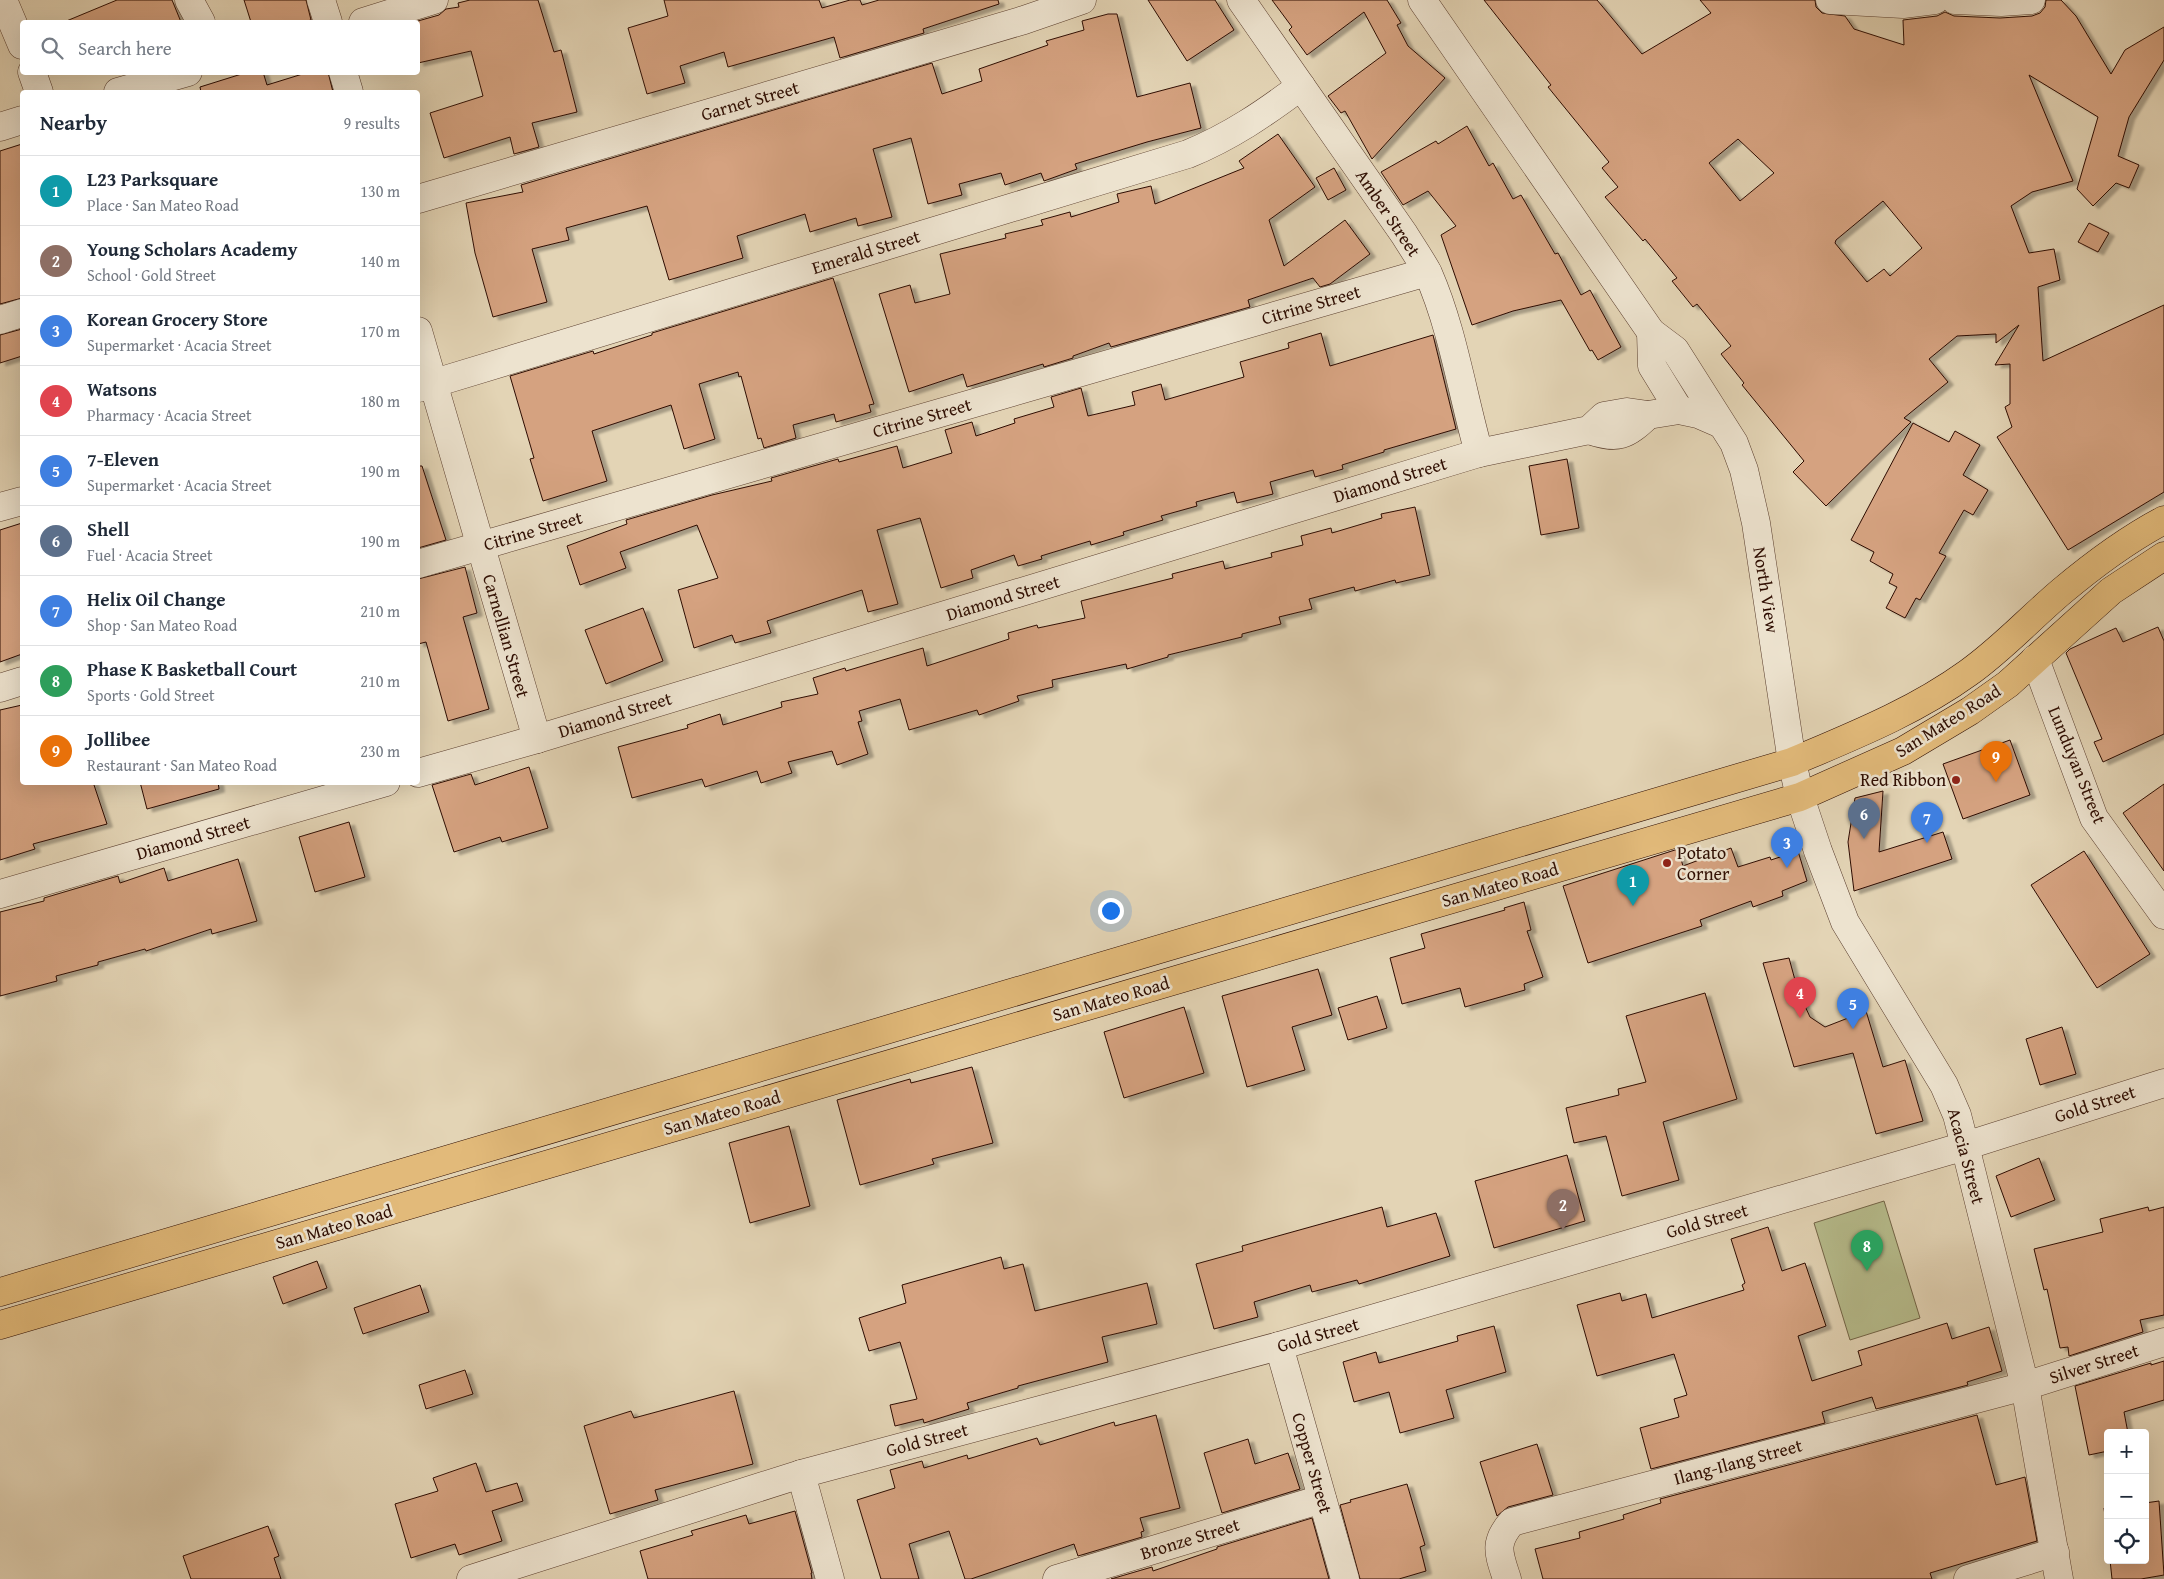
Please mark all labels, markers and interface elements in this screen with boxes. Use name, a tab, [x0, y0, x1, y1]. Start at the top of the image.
search box	[20, 20, 420, 75]
icon: search	[38, 34, 66, 62]
text: Search here	[78, 34, 172, 62]
street label: Garnet Street	[698, 73, 803, 127]
text: Nearby	[40, 107, 107, 138]
text: 9 results	[343, 111, 400, 135]
street label: Amber Street	[1349, 164, 1428, 262]
text: L23 Parksquare	[87, 165, 218, 193]
text: 1	[52, 179, 60, 203]
text: 130 m	[360, 179, 400, 203]
text: Place · San Mateo Road	[87, 193, 239, 217]
street label: Emerald Street	[808, 222, 924, 281]
text: Young Scholars Academy	[87, 235, 297, 263]
text: 2	[52, 249, 60, 273]
text: 140 m	[360, 249, 400, 273]
text: School · Gold Street	[87, 263, 216, 287]
street label: Citrine Street	[1258, 277, 1364, 332]
text: Korean Grocery Store	[87, 305, 268, 333]
text: 3	[52, 319, 60, 343]
text: 170 m	[360, 319, 400, 343]
text: Supermarket · Acacia Street	[87, 333, 272, 357]
text: Watsons	[87, 375, 157, 403]
text: 4	[52, 389, 60, 413]
text: 180 m	[360, 389, 400, 413]
street label: Citrine Street	[869, 390, 975, 445]
text: Pharmacy · Acacia Street	[87, 403, 252, 427]
text: 7-Eleven	[87, 445, 159, 473]
street label: Diamond Street	[1330, 449, 1451, 510]
text: 5	[52, 459, 60, 483]
text: 190 m	[360, 459, 400, 483]
text: Supermarket · Acacia Street	[87, 473, 272, 497]
street label: Citrine Street	[480, 503, 586, 558]
text: Shell	[87, 515, 129, 543]
text: 6	[52, 529, 60, 553]
text: 190 m	[360, 529, 400, 553]
text: Fuel · Acacia Street	[87, 543, 213, 567]
street label: North View	[1746, 545, 1787, 635]
street label: Diamond Street	[943, 567, 1064, 628]
street label: Carnellian Street	[476, 571, 537, 701]
text: Helix Oil Change	[87, 585, 226, 613]
text: 7	[52, 599, 60, 623]
text: 210 m	[360, 599, 400, 623]
text: Shop · San Mateo Road	[87, 613, 237, 637]
text: Phase K Basketball Court	[87, 655, 297, 683]
text: 8	[52, 669, 60, 693]
text: 210 m	[360, 669, 400, 693]
street label: San Mateo Road	[1890, 677, 2006, 764]
text: Sports · Gold Street	[87, 683, 215, 707]
street label: Diamond Street	[555, 684, 676, 745]
street label: Lunduyan Street	[2042, 702, 2114, 828]
text: Jollibee	[87, 725, 150, 753]
text: 9	[52, 739, 60, 763]
text: 230 m	[360, 739, 400, 763]
pin: 9	[1980, 741, 2012, 782]
text: Restaurant · San Mateo Road	[87, 753, 277, 777]
place label: Red Ribbon	[1860, 766, 1946, 793]
marker: Red Ribbon	[1950, 774, 1962, 786]
pin: 6	[1848, 798, 1880, 839]
pin: 7	[1911, 802, 1943, 843]
street label: Diamond Street	[133, 808, 254, 867]
pin: 3	[1771, 827, 1803, 868]
place label: Potato Corner	[1677, 839, 1730, 887]
street label: San Mateo Road	[1438, 855, 1562, 914]
marker: Potato Corner	[1661, 857, 1673, 869]
pin: 1	[1617, 865, 1649, 906]
your location	[1098, 898, 1124, 924]
street label: San Mateo Road	[1049, 969, 1173, 1028]
pin: 4	[1784, 977, 1816, 1018]
pin: 5	[1837, 988, 1869, 1029]
street label: Gold Street	[2051, 1078, 2140, 1129]
street label: San Mateo Road	[660, 1083, 784, 1142]
street label: Acacia Street	[1941, 1105, 1992, 1208]
pin: 2	[1547, 1189, 1579, 1230]
street label: Gold Street	[1663, 1196, 1752, 1245]
street label: San Mateo Road	[272, 1197, 396, 1256]
pin: 8	[1851, 1230, 1883, 1271]
street label: Gold Street	[1274, 1310, 1363, 1359]
street label: Silver Street	[2046, 1336, 2143, 1391]
street label: Copper Street	[1285, 1409, 1340, 1517]
street label: Gold Street	[883, 1415, 972, 1463]
map controls	[2104, 1429, 2149, 1564]
button: +	[2104, 1429, 2149, 1474]
street label: Ilang-Ilang Street	[1671, 1431, 1806, 1492]
button: −	[2104, 1474, 2149, 1519]
street label: Bronze Street	[1137, 1510, 1243, 1566]
button: locate	[2104, 1519, 2149, 1564]

